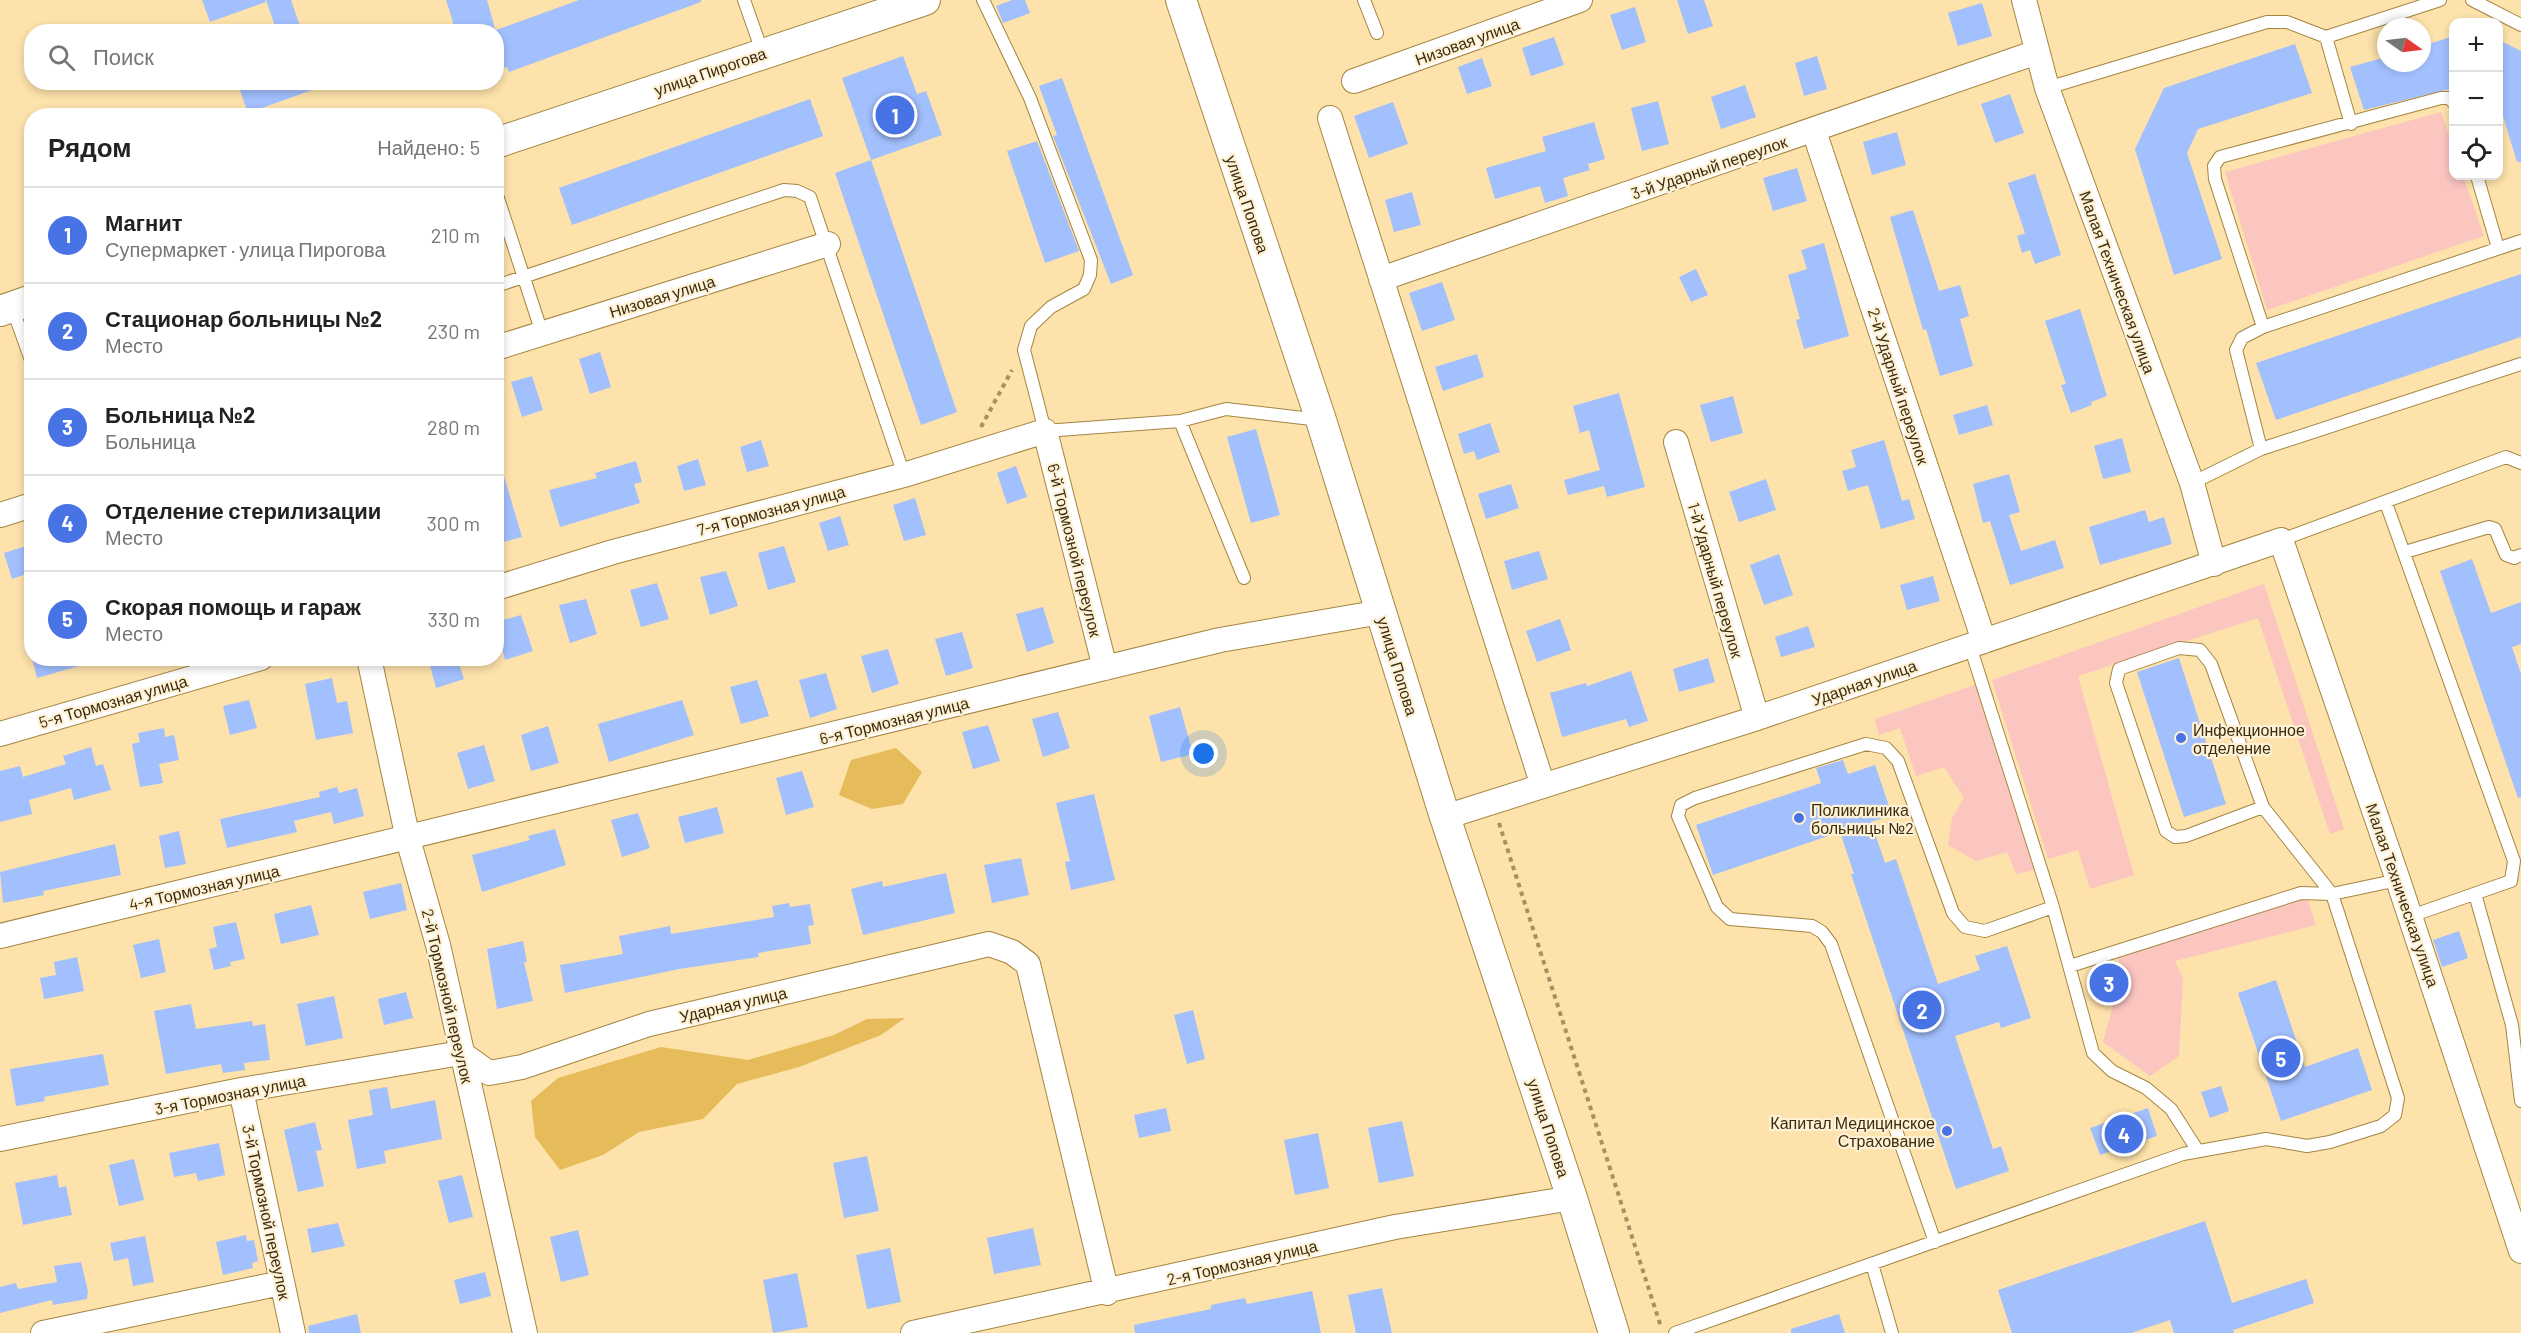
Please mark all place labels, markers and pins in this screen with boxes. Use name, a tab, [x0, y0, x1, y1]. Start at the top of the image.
pin: 1	[876, 92, 914, 138]
place label: Инфекционное отделение	[2193, 720, 2305, 757]
marker: Инфекционное отделение	[2174, 731, 2188, 745]
place label: Поликлиника больницы №2	[1811, 800, 1914, 837]
marker: Поликлиника больницы №2	[1792, 811, 1806, 825]
pin: 3	[2090, 960, 2128, 1006]
pin: 2	[1902, 988, 1942, 1032]
pin: 5	[2262, 1036, 2300, 1080]
pin: 4	[2104, 1112, 2144, 1156]
place label: Капитал Медицинское Страхование	[1770, 1113, 1935, 1150]
marker: Капитал Медицинское Страхование	[1940, 1124, 1954, 1138]

